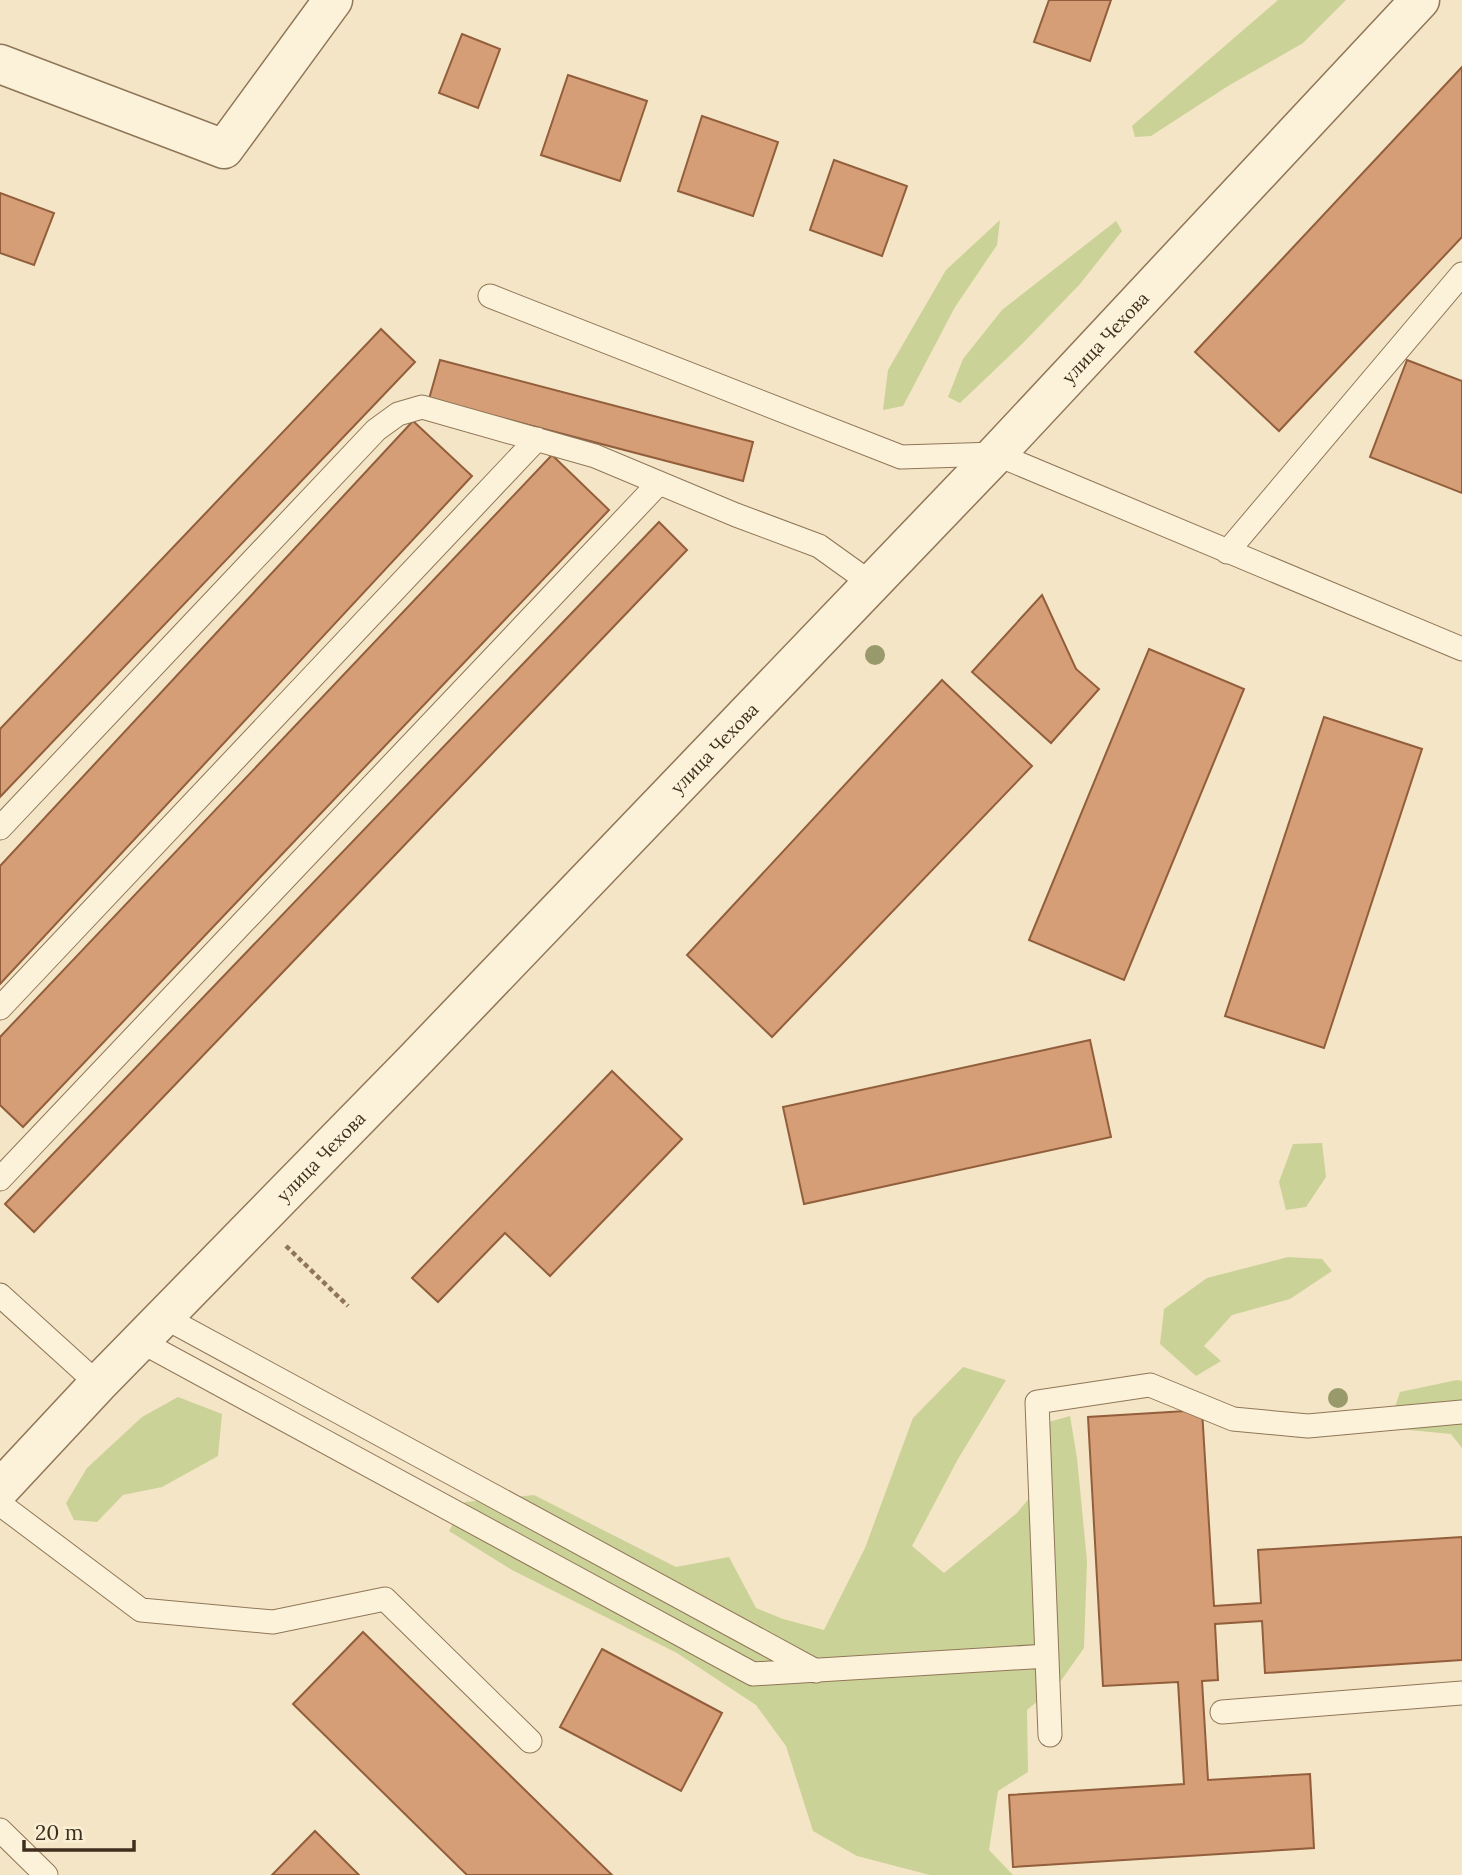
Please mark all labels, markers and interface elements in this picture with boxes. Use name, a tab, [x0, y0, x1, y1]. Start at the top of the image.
street label: улица Чехова	[1056, 287, 1153, 388]
street label: улица Чехова	[665, 698, 763, 798]
street label: улица Чехова	[271, 1106, 370, 1206]
scale bar	[24, 1808, 135, 1852]
text: 20 m	[35, 1819, 84, 1846]

